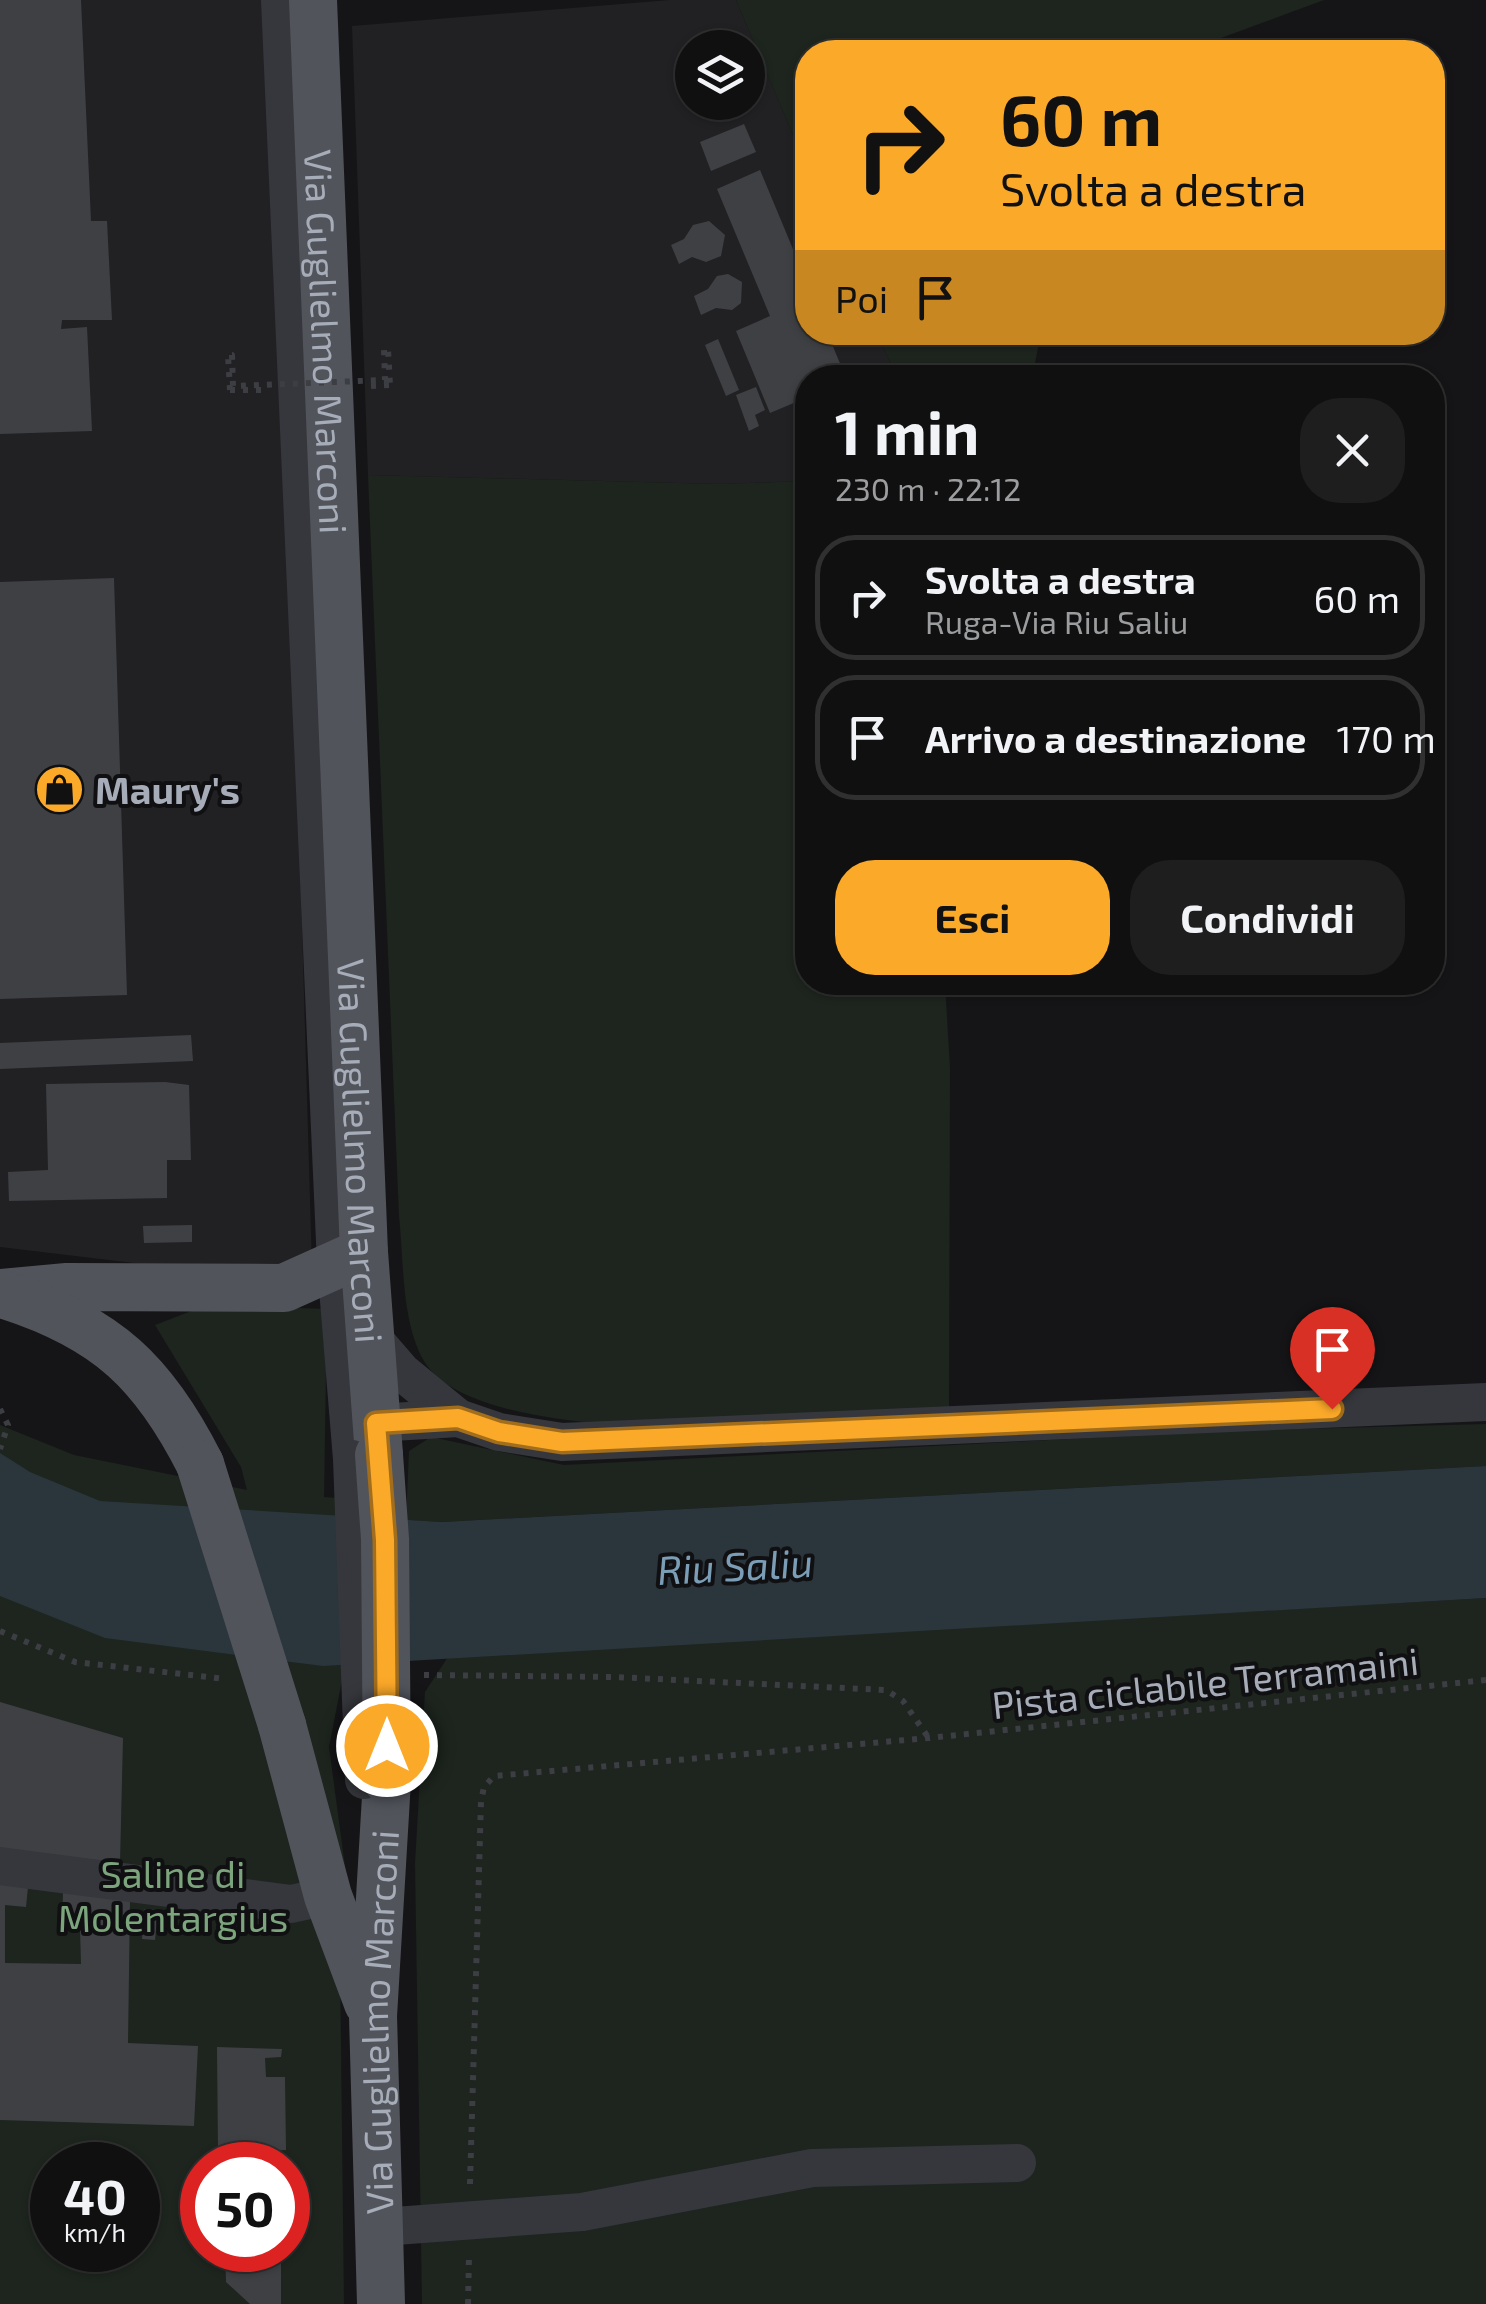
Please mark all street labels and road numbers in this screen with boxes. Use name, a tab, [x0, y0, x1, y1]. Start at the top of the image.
street label: Via Guglielmo Marconi	[296, 149, 358, 535]
street label: Via Guglielmo Marconi	[329, 958, 394, 1345]
street label: Pista ciclabile Terramaini	[989, 1637, 1421, 1727]
street label: Via Guglielmo Marconi	[350, 1829, 407, 2215]

